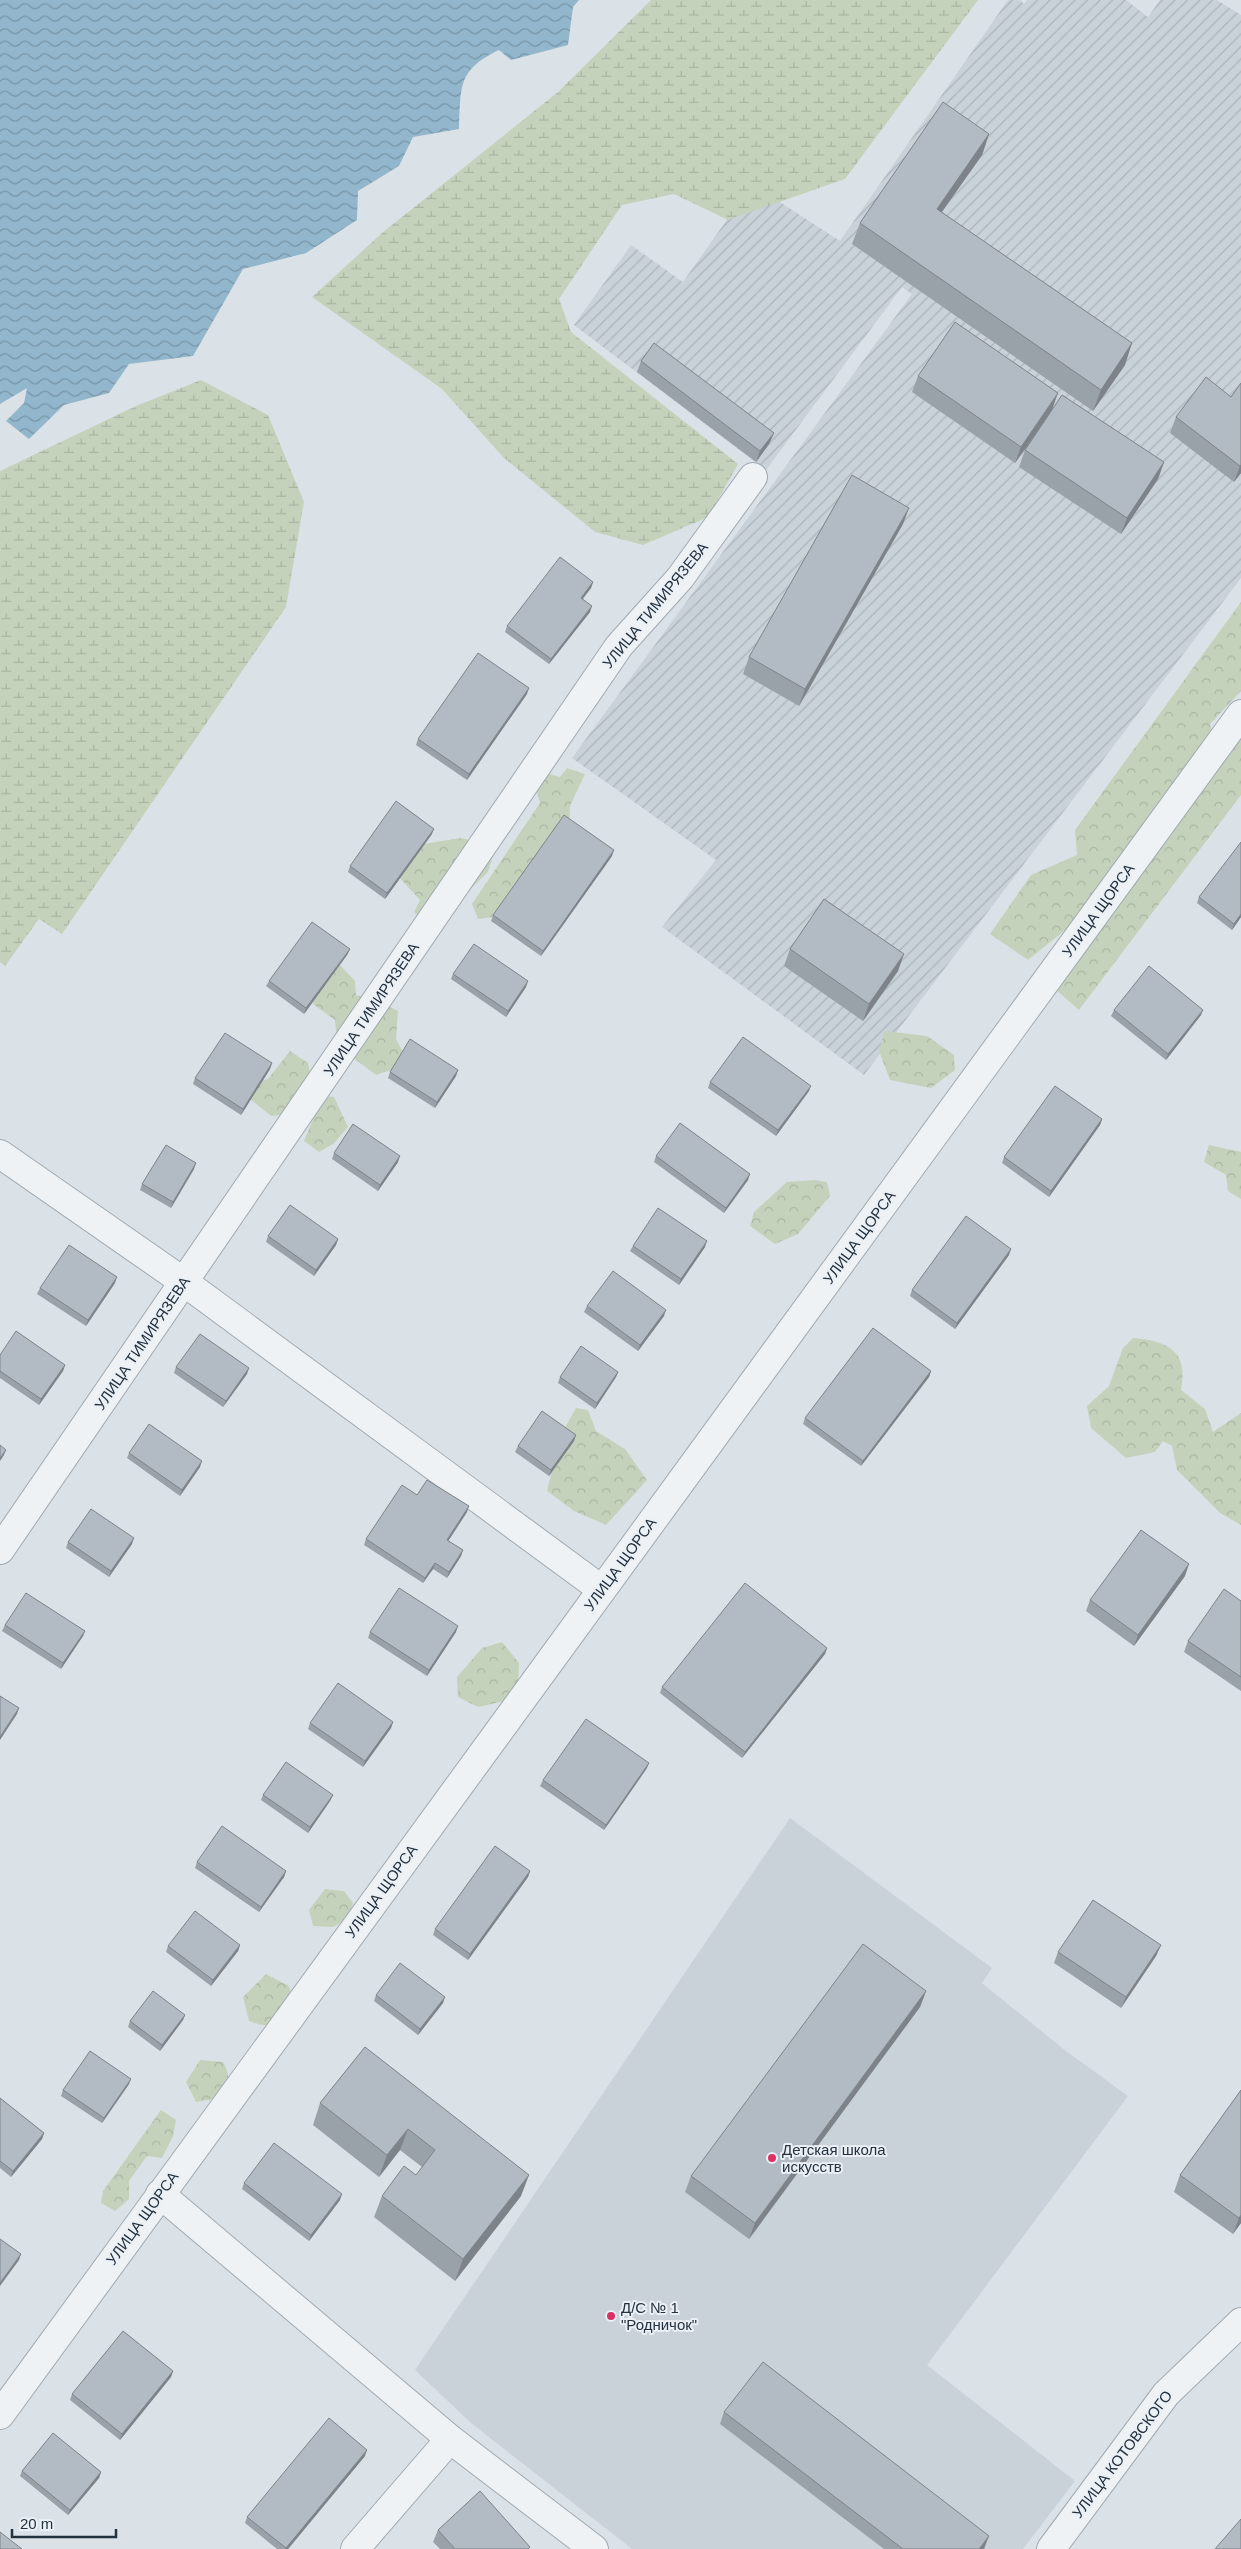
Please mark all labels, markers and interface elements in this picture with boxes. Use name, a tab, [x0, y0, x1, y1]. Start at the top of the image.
street label: УЛИЦА ТИМИРЯЗЕВА	[599, 539, 711, 671]
street label: УЛИЦА ЩОРСА	[1059, 860, 1137, 960]
street label: УЛИЦА ТИМИРЯЗЕВА	[320, 939, 422, 1079]
street label: УЛИЦА ЩОРСА	[820, 1187, 898, 1287]
street label: УЛИЦА ТИМИРЯЗЕВА	[91, 1273, 193, 1413]
street label: УЛИЦА ЩОРСА	[581, 1514, 659, 1614]
street label: УЛИЦА ЩОРСА	[342, 1841, 420, 1941]
place label: Детская школа искусств	[782, 2141, 886, 2175]
marker: Детская школа искусств	[766, 2152, 778, 2164]
street label: УЛИЦА ЩОРСА	[103, 2168, 181, 2268]
place label: Д/С № 1 "Родничок"	[621, 2299, 697, 2333]
marker: Д/С № 1 "Родничок"	[605, 2310, 617, 2322]
street label: УЛИЦА КОТОВСКОГО	[1069, 2387, 1175, 2521]
scale bar	[12, 2506, 116, 2538]
text: 20 m	[20, 2515, 53, 2532]

